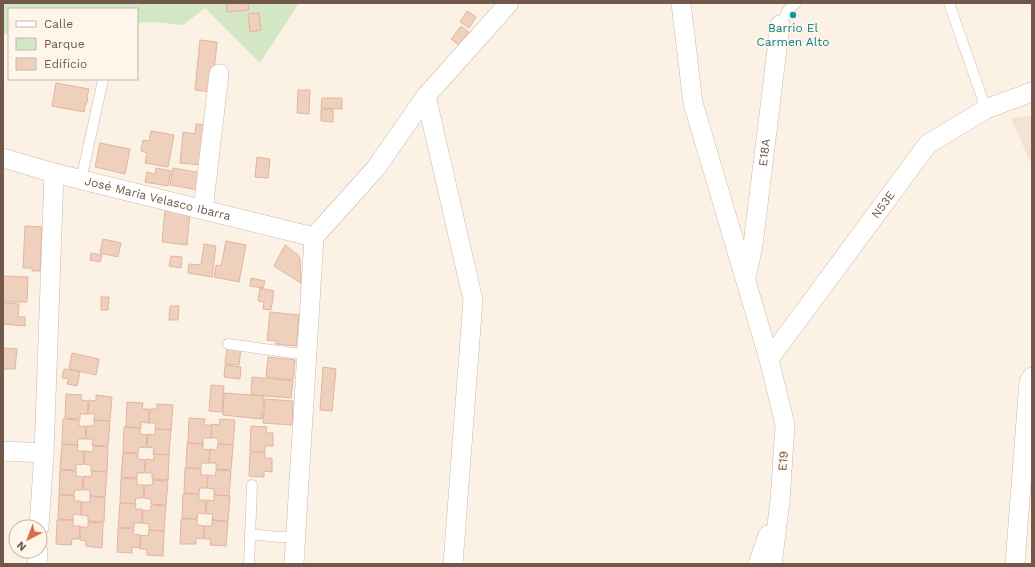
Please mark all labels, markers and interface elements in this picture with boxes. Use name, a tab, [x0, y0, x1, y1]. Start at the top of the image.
legend	[8, 8, 138, 80]
marker: Barrio El Carmen Alto	[788, 10, 798, 20]
text: Calle	[44, 17, 73, 31]
place label: Barrio El Carmen Alto	[757, 21, 829, 49]
text: Parque	[44, 37, 85, 51]
text: Edificio	[44, 57, 87, 71]
street label: E18A	[756, 138, 773, 167]
street label: José Maria Velasco Ibarra	[83, 174, 232, 223]
street label: N53E	[868, 188, 898, 221]
street label: E19	[775, 451, 791, 471]
north arrow	[8, 519, 48, 559]
text: N	[14, 539, 29, 554]

